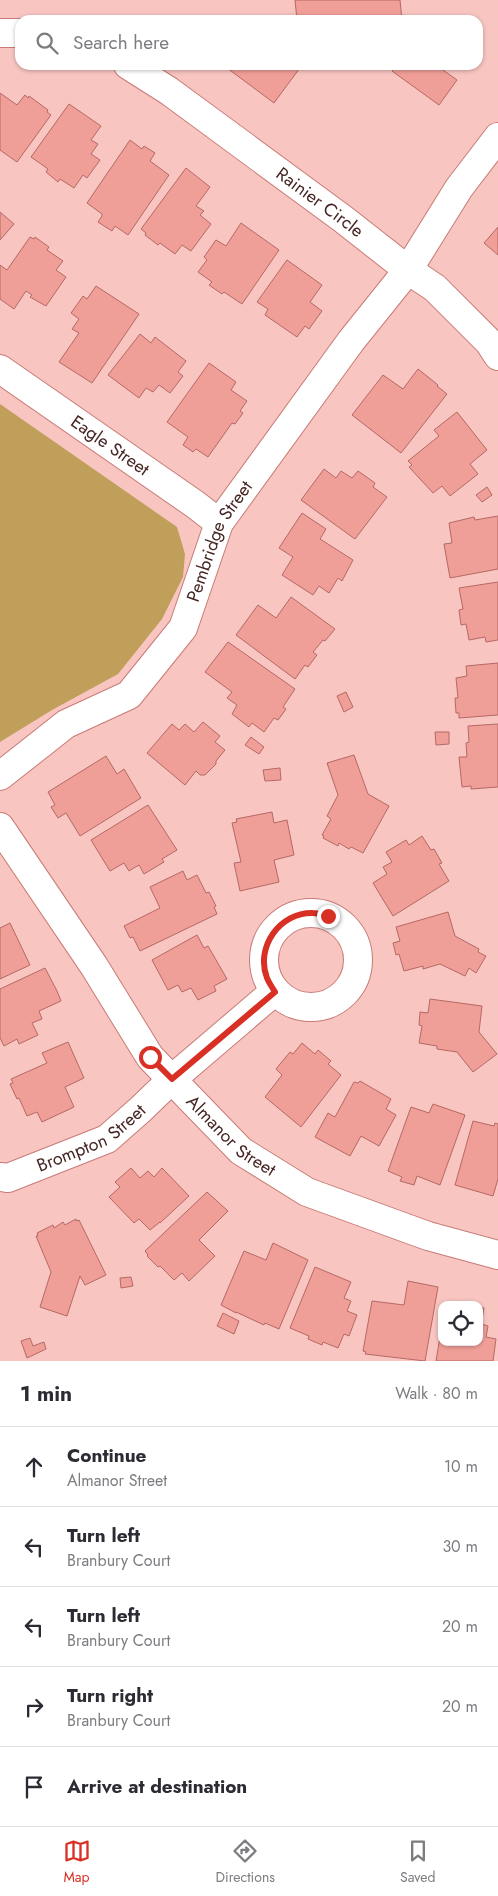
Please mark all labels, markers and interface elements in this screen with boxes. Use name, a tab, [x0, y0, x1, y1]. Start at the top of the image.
search box	[15, 15, 483, 70]
icon: search	[33, 29, 61, 57]
text: Search here	[73, 29, 169, 56]
street label: Rainier Circle	[271, 161, 369, 244]
street label: Eagle Street	[65, 409, 155, 482]
street label: Pembridge Street	[180, 475, 259, 605]
route end	[317, 905, 340, 928]
route start	[139, 1046, 162, 1069]
street label: Almanor Street	[180, 1089, 281, 1183]
street label: Brompton Street	[33, 1098, 152, 1178]
map controls	[438, 1301, 483, 1346]
button: locate	[438, 1301, 483, 1346]
text: 1 min	[20, 1379, 72, 1409]
text: Walk · 80 m	[395, 1382, 478, 1405]
text: Continue	[67, 1442, 146, 1469]
icon: ahead	[20, 1453, 48, 1481]
text: 10 m	[444, 1455, 478, 1478]
text: Almanor Street	[67, 1469, 167, 1492]
text: Turn left	[67, 1522, 140, 1549]
icon: left	[20, 1533, 48, 1561]
text: 30 m	[442, 1535, 478, 1558]
text: Branbury Court	[67, 1549, 170, 1572]
text: Turn left	[67, 1602, 140, 1629]
icon: left	[20, 1613, 48, 1641]
text: 20 m	[442, 1615, 478, 1638]
text: Branbury Court	[67, 1629, 170, 1652]
text: Turn right	[67, 1682, 153, 1709]
icon: right	[20, 1693, 48, 1721]
text: 20 m	[442, 1695, 478, 1718]
text: Branbury Court	[67, 1709, 170, 1732]
icon: arrive	[20, 1773, 48, 1801]
text: Arrive at destination	[67, 1773, 247, 1800]
tab: Map	[63, 1837, 91, 1887]
tab: Directions	[216, 1837, 275, 1887]
tab: Saved	[400, 1837, 435, 1887]

